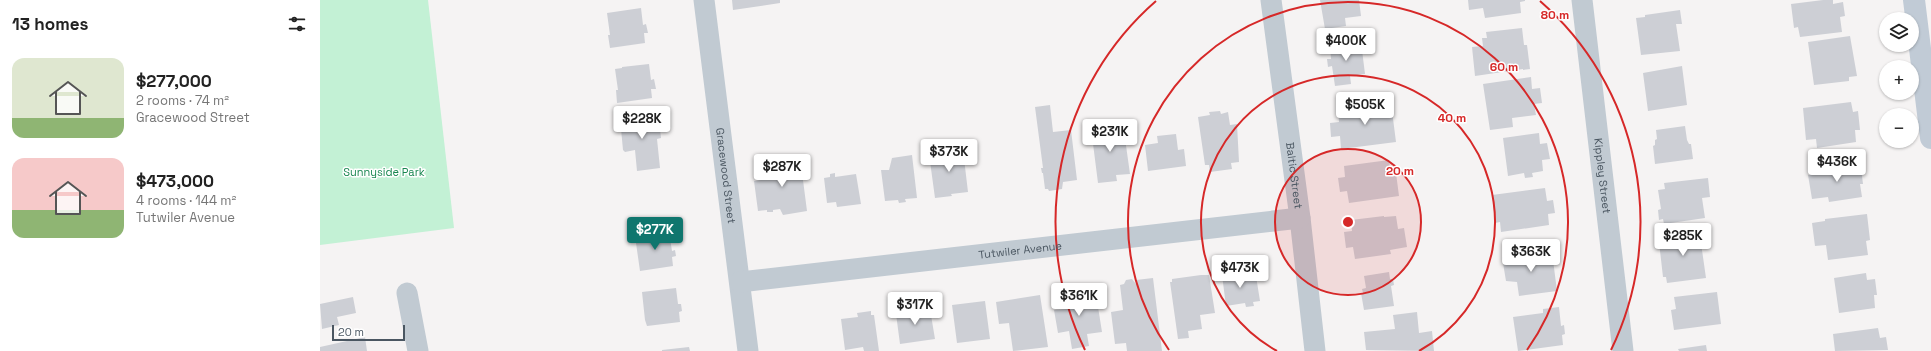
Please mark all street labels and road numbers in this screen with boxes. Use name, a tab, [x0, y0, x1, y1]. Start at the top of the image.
street label: Gracewood Street	[713, 127, 739, 224]
street label: Kippley Street	[1591, 137, 1614, 214]
street label: Baltic Street	[1283, 141, 1306, 210]
street label: Tutwiler Avenue	[978, 238, 1063, 262]

